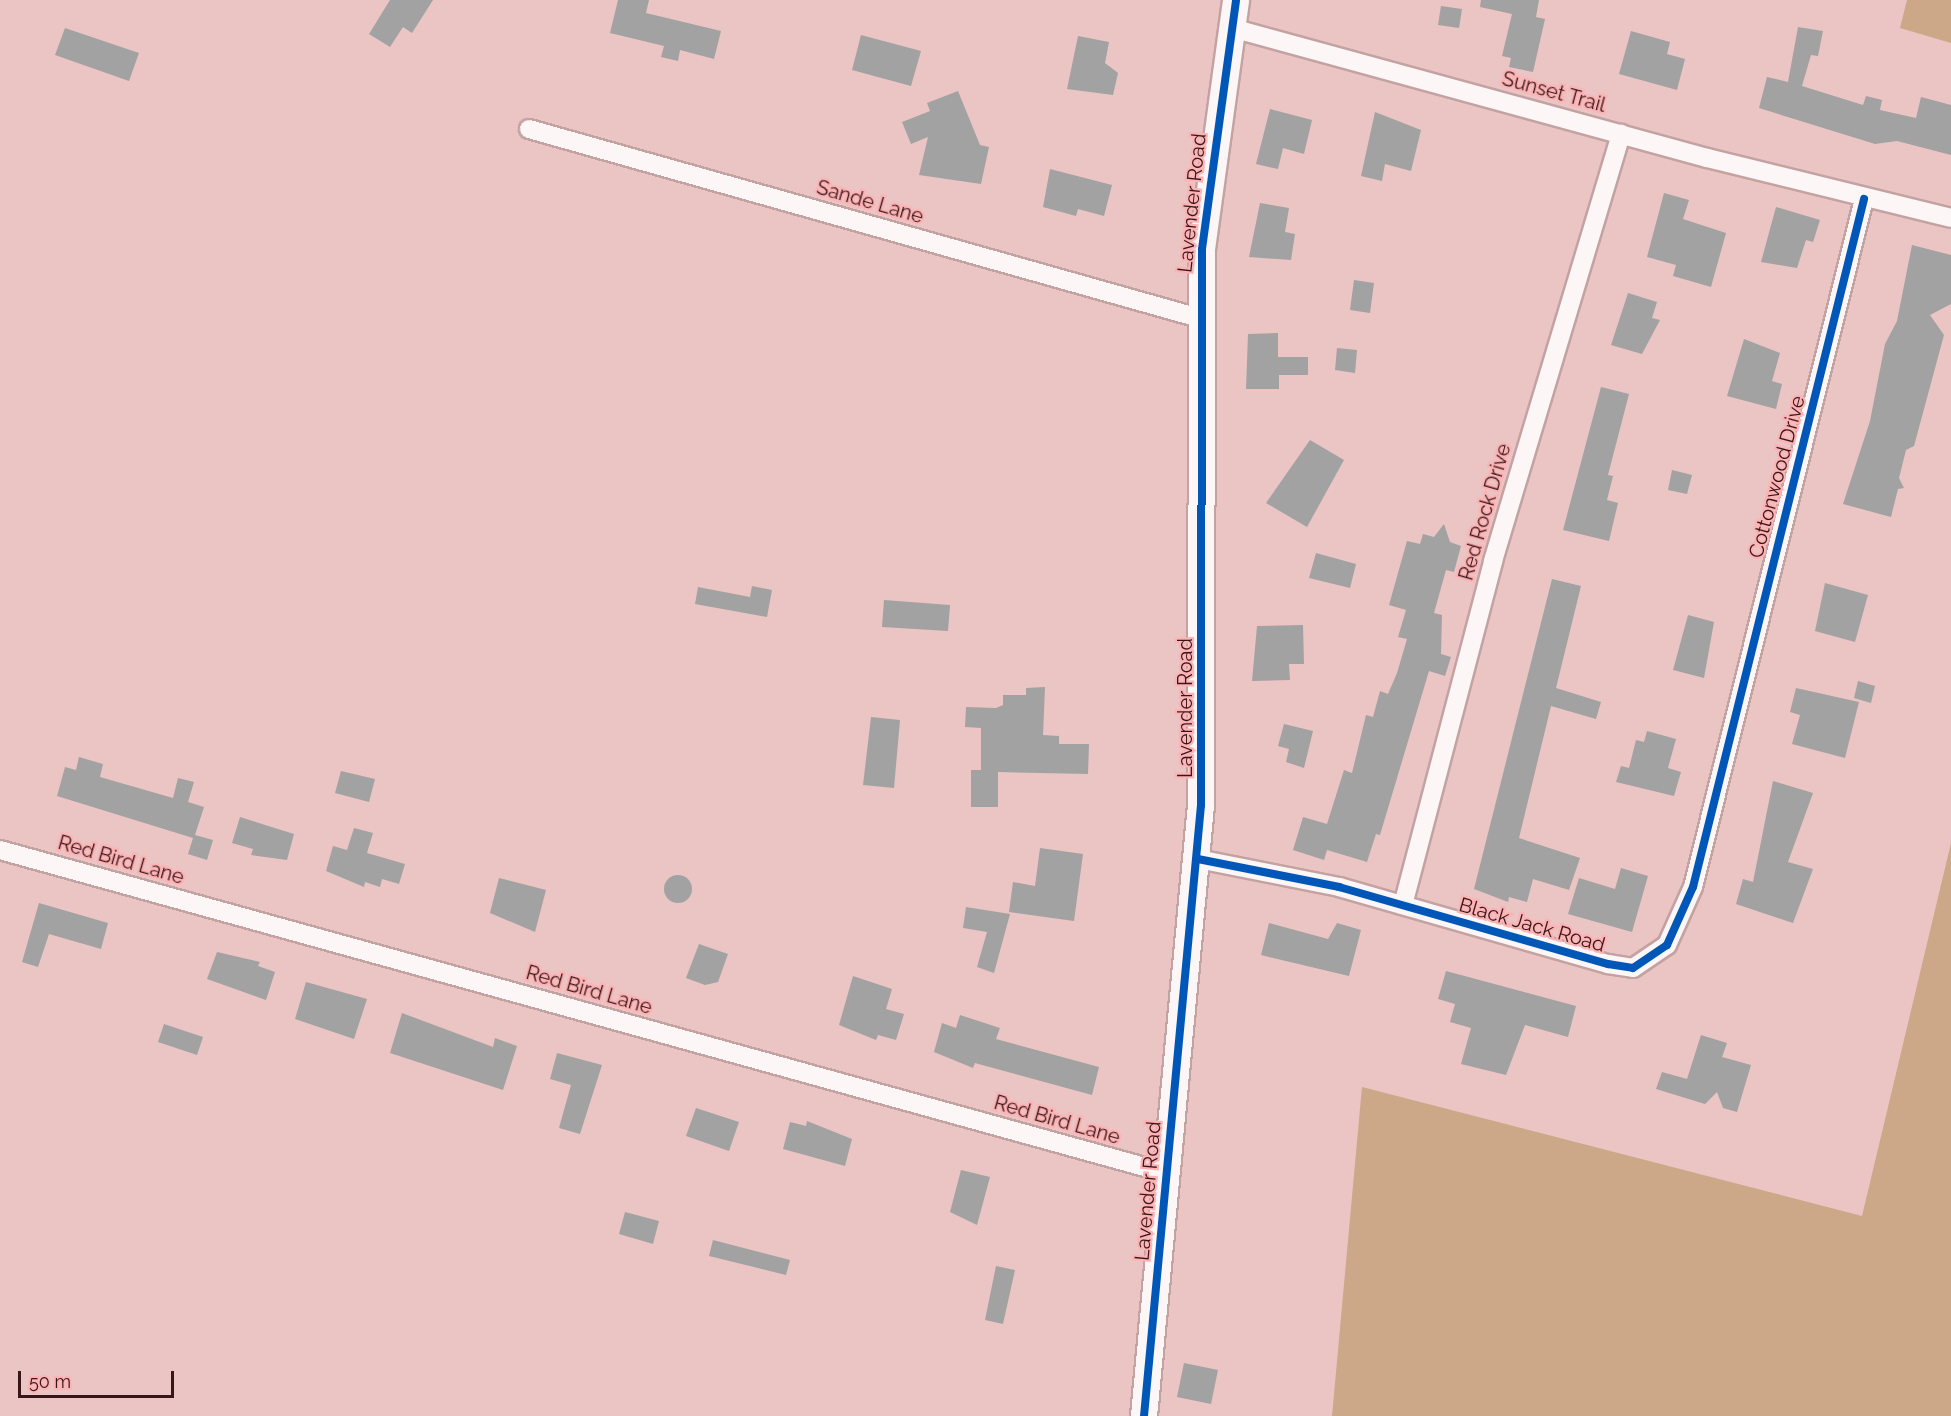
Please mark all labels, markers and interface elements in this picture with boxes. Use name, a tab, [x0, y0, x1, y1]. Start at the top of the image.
street label: Sunset Trail	[1499, 67, 1609, 117]
street label: Lavender Road	[1173, 132, 1211, 274]
street label: Sande Lane	[814, 175, 926, 229]
street label: Cottonwood Drive	[1744, 393, 1810, 561]
street label: Red Rock Drive	[1454, 441, 1516, 583]
street label: Lavender Road	[1173, 638, 1197, 778]
street label: Red Bird Lane	[55, 831, 187, 889]
street label: Black Jack Road	[1456, 893, 1608, 957]
street label: Red Bird Lane	[523, 961, 655, 1019]
street label: Red Bird Lane	[991, 1091, 1123, 1149]
street label: Lavender Road	[1130, 1120, 1166, 1262]
scale bar	[21, 1359, 177, 1397]
text: 50 m	[29, 1371, 71, 1392]

